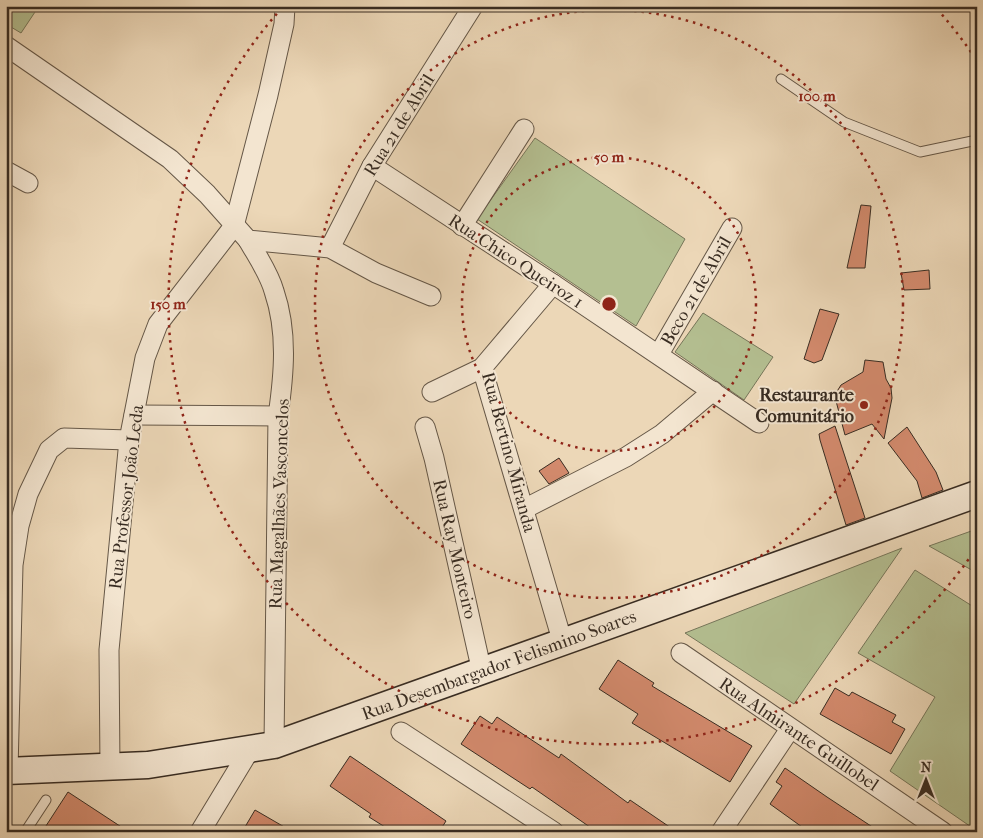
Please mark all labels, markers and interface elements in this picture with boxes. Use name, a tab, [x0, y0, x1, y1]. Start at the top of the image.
street label: Rua 21 de Abril	[360, 70, 439, 180]
text: 100 m	[798, 87, 836, 105]
text: 50 m	[594, 148, 625, 166]
street label: Rua Chico Queiroz 1	[444, 210, 587, 313]
street label: Beco 21 de Abril	[657, 233, 736, 350]
text: 150 m	[150, 295, 186, 313]
centre of rings	[600, 295, 618, 313]
street label: Rua Bertino Miranda	[477, 370, 540, 535]
place label: Restaurante Comunitário	[755, 385, 854, 427]
street label: Rua Magalhães Vasconcelos	[265, 398, 294, 610]
marker: Restaurante Comunitário	[858, 399, 870, 411]
street label: Rua Professor João Leda	[105, 403, 148, 591]
street label: Rua Ray Monteiro	[428, 477, 481, 621]
street label: Rua Desembargador Felismino Soares	[359, 606, 640, 725]
street label: Rua Almirante Guillobel	[715, 673, 883, 796]
north arrow	[900, 756, 950, 806]
text: N	[921, 759, 932, 776]

